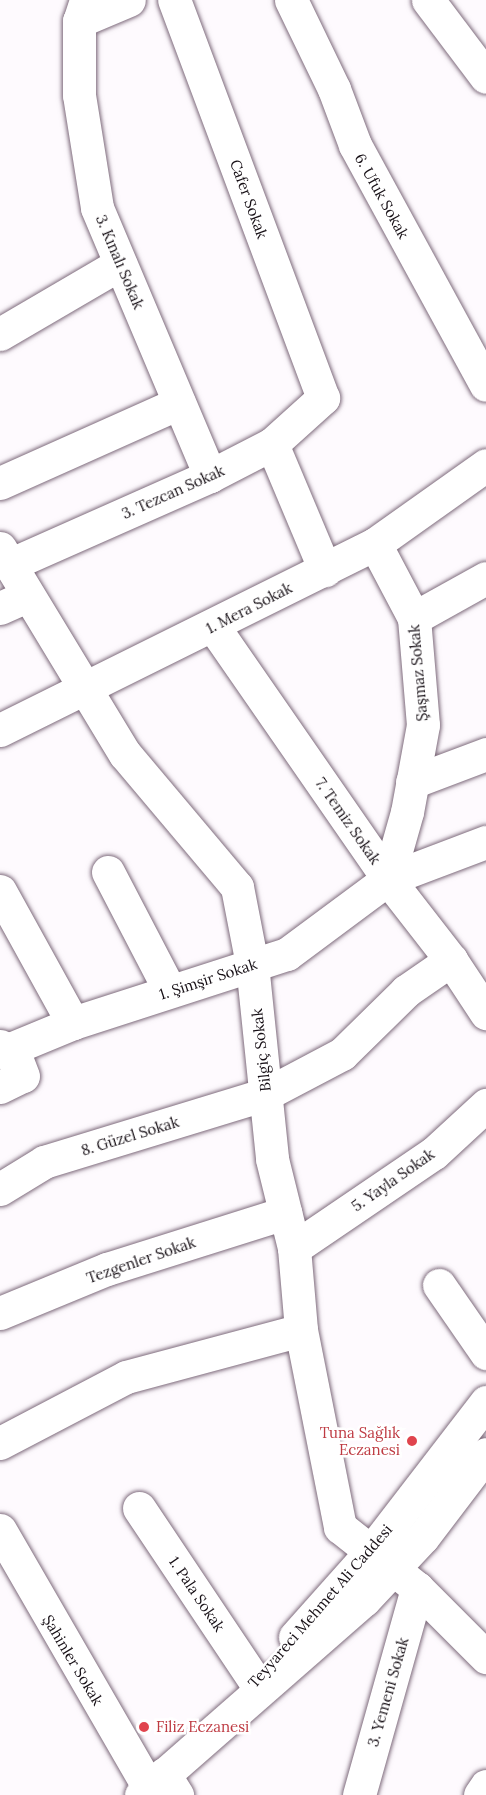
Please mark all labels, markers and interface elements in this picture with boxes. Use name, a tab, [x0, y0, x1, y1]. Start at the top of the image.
street label: 6. Ufuk Sokak	[351, 150, 413, 242]
street label: Cafer Sokak	[226, 157, 272, 241]
street label: 3. Kınalı Sokak	[92, 212, 148, 312]
street label: 3. Tezcan Sokak	[119, 461, 227, 523]
street label: 1. Mera Sokak	[203, 579, 295, 637]
street label: Şaşmaz Sokak	[405, 624, 431, 722]
street label: 7. Temiz Sokak	[312, 774, 384, 868]
street label: 1. Şimşir Sokak	[157, 955, 259, 1003]
street label: Bilgiç Sokak	[248, 1008, 274, 1092]
street label: 8. Güzel Sokak	[79, 1113, 181, 1159]
street label: 5. Yayla Sokak	[348, 1145, 438, 1215]
street label: Tezgenler Sokak	[84, 1233, 198, 1287]
place label: Tuna Sağlık Eczanesi	[320, 1423, 400, 1458]
marker: Tuna Sağlık Eczanesi	[405, 1434, 419, 1448]
street label: Teyyareci Mehmet Ali Caddesi	[244, 1521, 396, 1691]
street label: 1. Pala Sokak	[165, 1553, 229, 1635]
street label: Şahinler Sokak	[39, 1612, 107, 1708]
street label: 3. Yemeni Sokak	[364, 1635, 412, 1749]
place label: Filiz Eczanesi	[156, 1718, 249, 1736]
marker: Filiz Eczanesi	[137, 1720, 151, 1734]

